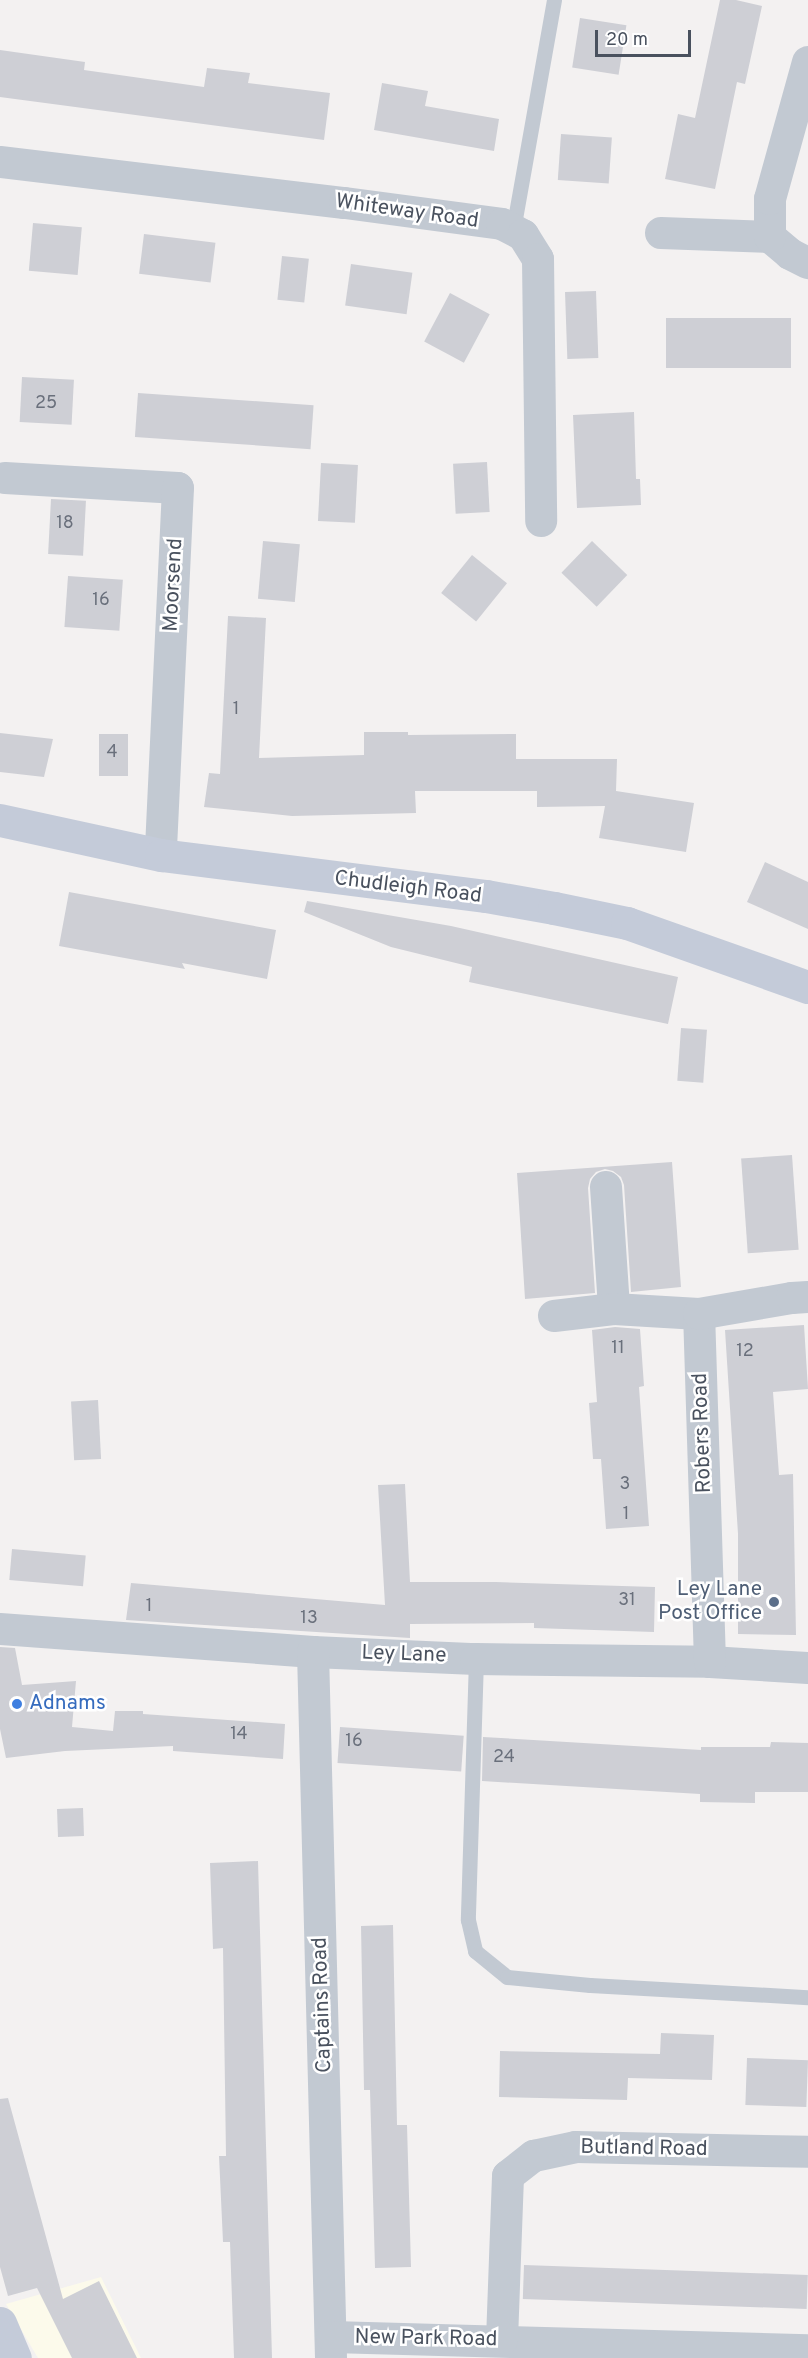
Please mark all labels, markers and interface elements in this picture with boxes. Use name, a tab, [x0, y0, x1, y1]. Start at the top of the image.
scale bar	[598, 18, 694, 56]
text: 20 m	[606, 29, 648, 52]
street label: Whiteway Road	[334, 189, 480, 235]
house number: 25	[35, 393, 57, 415]
house number: 18	[56, 513, 74, 535]
street label: Moorsend	[159, 538, 189, 632]
house number: 16	[92, 590, 110, 612]
house number: 1	[233, 699, 239, 721]
house number: 4	[106, 742, 118, 764]
street label: Chudleigh Road	[333, 866, 483, 910]
house number: 11	[611, 1338, 625, 1360]
house number: 12	[736, 1341, 754, 1363]
street label: Robers Road	[688, 1373, 718, 1493]
house number: 3	[620, 1474, 630, 1496]
house number: 1	[623, 1504, 629, 1526]
place label: Ley Lane Post Office	[658, 1577, 762, 1627]
house number: 31	[618, 1590, 636, 1612]
marker: Ley Lane Post Office	[767, 1595, 781, 1609]
house number: 1	[146, 1596, 152, 1618]
house number: 13	[300, 1608, 318, 1630]
street label: Ley Lane	[361, 1641, 447, 1669]
place label: Adnams	[29, 1691, 106, 1717]
marker: Adnams	[10, 1697, 24, 1711]
house number: 14	[230, 1724, 248, 1746]
house number: 16	[345, 1731, 363, 1753]
house number: 24	[493, 1747, 515, 1769]
street label: Captains Road	[308, 1937, 338, 2073]
street label: Butland Road	[580, 2135, 708, 2163]
street label: New Park Road	[354, 2325, 498, 2353]

